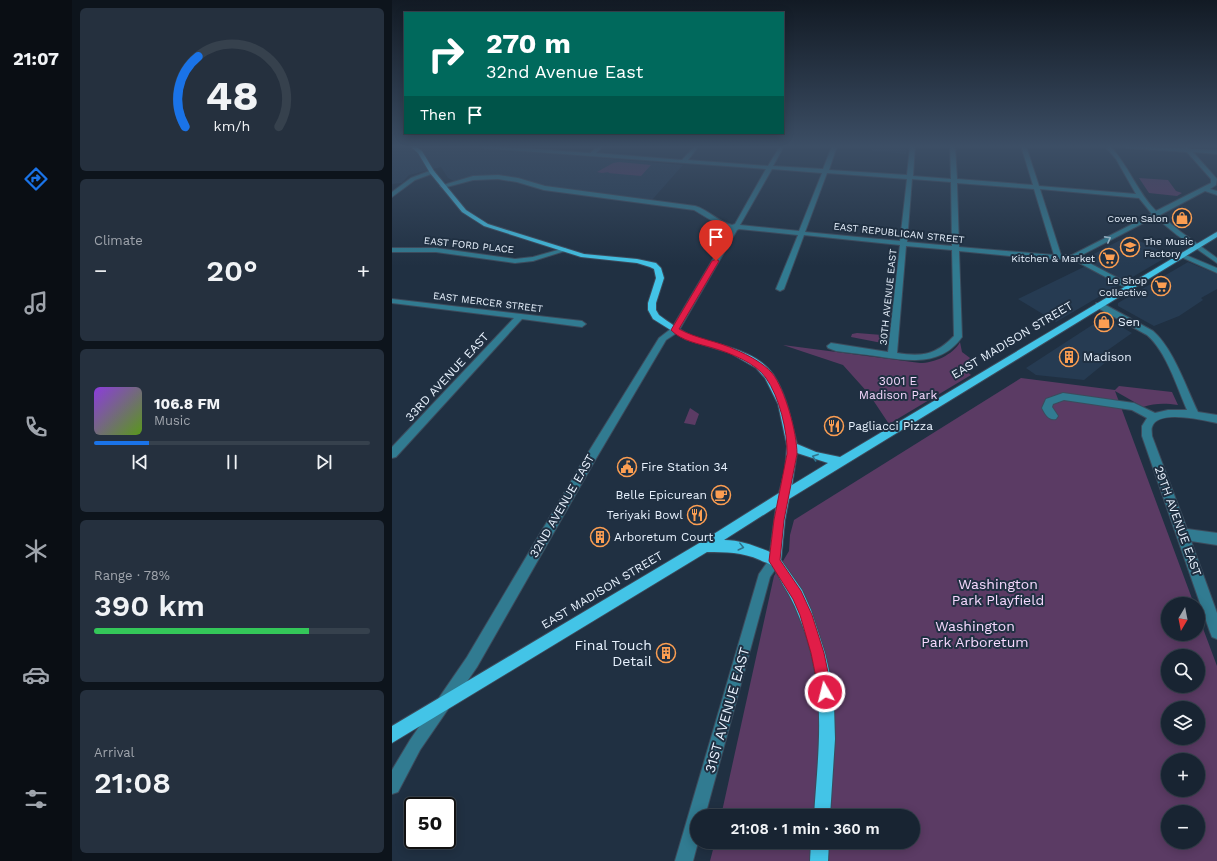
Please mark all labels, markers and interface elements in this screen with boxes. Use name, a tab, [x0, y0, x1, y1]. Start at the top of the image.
text: 270 m	[486, 27, 571, 60]
icon: right	[420, 28, 472, 80]
text: 21:07	[13, 48, 59, 69]
text: 32nd Avenue East	[486, 61, 643, 82]
text: 48	[206, 71, 258, 120]
icon: arrive	[464, 104, 486, 126]
text: Then	[420, 106, 456, 124]
text: km/h	[214, 118, 250, 134]
icon: directions	[22, 165, 50, 193]
shop icon: Coven Salon	[1171, 207, 1193, 229]
place label: Coven Salon	[1107, 213, 1168, 224]
pin	[699, 220, 733, 261]
street label: EAST REPUBLICAN STREET	[833, 221, 965, 245]
icon: arrive	[705, 226, 727, 248]
text: Climate	[94, 233, 143, 248]
street label: EAST FORD PLACE	[423, 235, 515, 255]
one-way arrow	[1104, 236, 1111, 244]
school or university icon: The Music Factory	[1119, 236, 1141, 258]
place label: The Music Factory	[1144, 236, 1194, 259]
supermarket icon: Kitchen & Market	[1098, 247, 1120, 269]
street label: 30TH AVENUE EAST	[877, 248, 899, 346]
text: 20°	[206, 253, 258, 288]
place label: Kitchen & Market	[1011, 253, 1096, 264]
text: −	[94, 258, 107, 283]
text: +	[357, 258, 370, 283]
place label: Le Shop Collective	[1099, 275, 1147, 298]
supermarket icon: Le Shop Collective	[1150, 275, 1172, 297]
icon: music	[22, 289, 50, 317]
street label: EAST MERCER STREET	[432, 290, 544, 314]
street label: EAST MADISON STREET	[949, 298, 1075, 382]
shop icon: Sen	[1093, 311, 1115, 333]
place label: Sen	[1118, 315, 1140, 329]
street label: 33RD AVENUE EAST	[402, 330, 492, 424]
building icon: Madison	[1058, 346, 1080, 368]
place label: Madison	[1083, 350, 1132, 364]
park label: 3001 E Madison Park	[859, 374, 937, 402]
text: 106.8 FM	[154, 395, 220, 413]
icon: phone	[22, 413, 50, 441]
text: Music	[154, 413, 191, 428]
restaurant icon: Pagliacci Pizza	[823, 415, 845, 437]
place label: Pagliacci Pizza	[848, 419, 933, 433]
icon: previous	[129, 451, 151, 473]
icon: pause	[221, 451, 243, 473]
icon: next	[313, 451, 335, 473]
street label: 32ND AVENUE EAST	[527, 452, 597, 560]
one-way arrow	[812, 453, 819, 461]
public building icon: Fire Station 34	[616, 456, 638, 478]
place label: Fire Station 34	[641, 460, 728, 474]
street label: 29TH AVENUE EAST	[1152, 464, 1204, 578]
cafe icon: Belle Epicurean	[710, 484, 732, 506]
place label: Belle Epicurean	[616, 488, 707, 502]
restaurant icon: Teriyaki Bowl	[686, 504, 708, 526]
place label: Teriyaki Bowl	[607, 508, 683, 522]
building icon: Arboretum Court	[589, 526, 611, 548]
place label: Arboretum Court	[614, 530, 713, 544]
icon: climate	[22, 537, 50, 565]
one-way arrow	[738, 543, 744, 551]
street label: EAST MADISON STREET	[539, 548, 665, 632]
text: Range · 78%	[94, 568, 170, 583]
park label: Washington Park Playfield	[952, 576, 1044, 608]
text: 390 km	[94, 588, 205, 623]
north arrow	[1161, 597, 1205, 641]
map controls	[1161, 597, 1205, 849]
park label: Washington Park Arboretum	[921, 618, 1029, 650]
place label: Final Touch Detail	[574, 637, 653, 669]
building icon: Final Touch Detail	[655, 642, 677, 664]
street label: 31ST AVENUE EAST	[701, 645, 753, 775]
button: search	[1161, 649, 1205, 693]
icon: car	[22, 661, 50, 689]
position arrow	[804, 671, 846, 713]
button: layers	[1161, 701, 1205, 745]
text: Arrival	[94, 745, 135, 760]
button: +	[1161, 753, 1205, 797]
text: 21:08	[94, 765, 171, 800]
icon: filters	[22, 785, 50, 813]
speed limit sign: 50	[404, 797, 456, 849]
button: −	[1161, 805, 1205, 849]
text: 21:08 · 1 min · 360 m	[730, 820, 880, 838]

